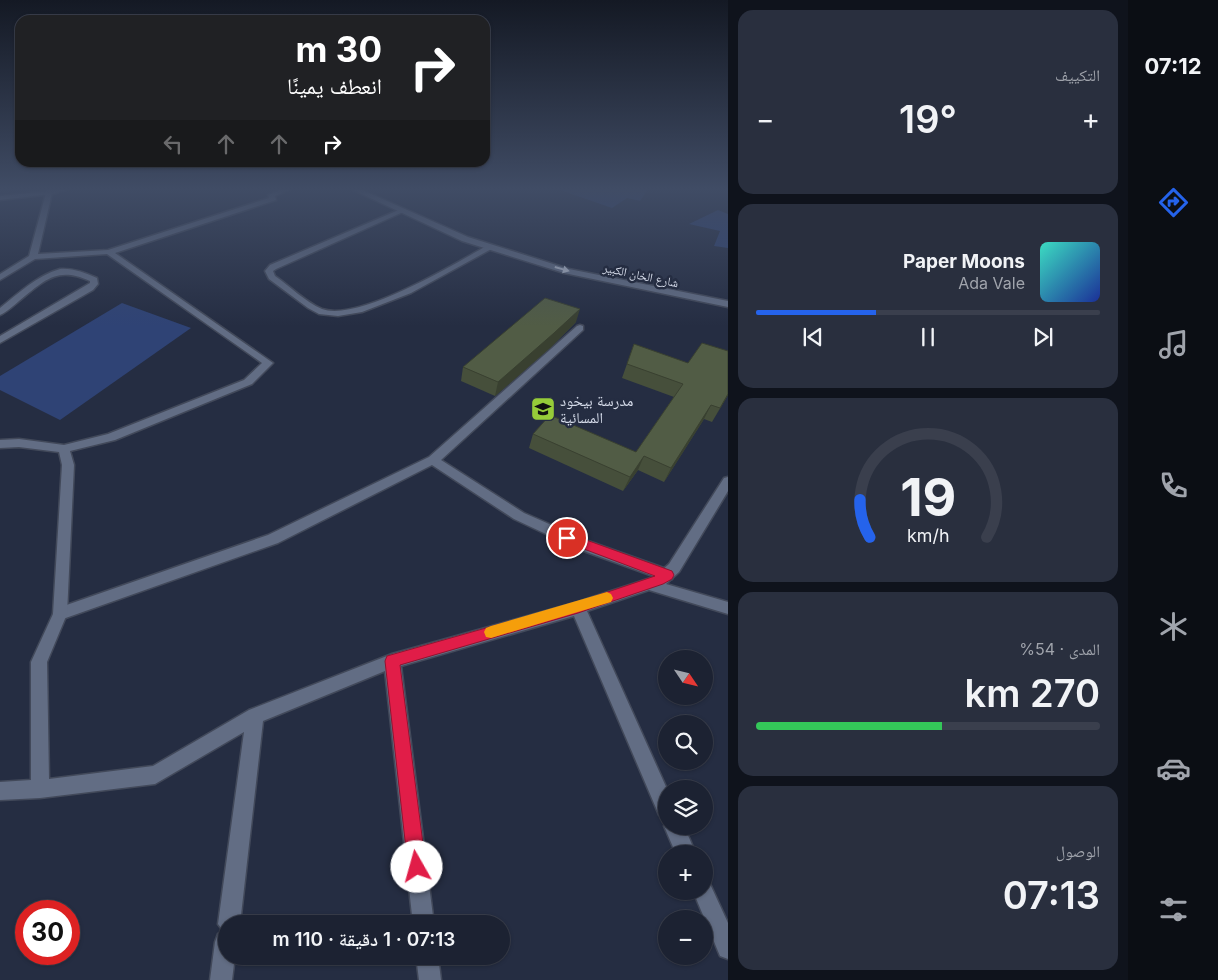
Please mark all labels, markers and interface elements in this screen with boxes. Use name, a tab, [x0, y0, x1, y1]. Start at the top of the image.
text: 30 m	[296, 28, 382, 70]
icon: right	[400, 35, 465, 100]
text: 07:12	[1144, 53, 1202, 79]
text: التكييف	[1055, 65, 1100, 85]
text: انعطف يمينًا	[287, 73, 382, 99]
text: 19°	[899, 96, 957, 142]
text: −	[756, 102, 775, 136]
text: +	[1081, 102, 1100, 136]
icon: left	[159, 130, 187, 158]
icon: ahead	[212, 130, 240, 158]
icon: ahead	[265, 130, 293, 158]
icon: right	[318, 130, 346, 158]
icon: directions	[1156, 185, 1191, 220]
text: Paper Moons	[903, 250, 1025, 273]
street label: شارع الخان الكبير	[601, 259, 680, 291]
one-way arrow	[555, 265, 570, 273]
text: Ada Vale	[958, 273, 1025, 293]
icon: previous	[799, 323, 827, 351]
icon: pause	[914, 323, 942, 351]
icon: next	[1029, 323, 1057, 351]
icon: music	[1156, 327, 1191, 362]
place label: مدرسة بيخود المسائية	[560, 391, 634, 427]
school or university icon: مدرسة بيخود المسائية	[530, 396, 556, 422]
text: 19	[900, 466, 956, 529]
icon: phone	[1156, 468, 1191, 503]
pin	[546, 517, 588, 559]
icon: arrive	[553, 524, 581, 552]
text: km/h	[907, 525, 949, 546]
icon: climate	[1156, 609, 1191, 644]
text: المدى · 54%	[1019, 639, 1100, 659]
north arrow	[658, 650, 712, 705]
map controls	[658, 650, 713, 965]
text: 270 km	[965, 670, 1100, 716]
button: search	[658, 715, 713, 770]
icon: car	[1156, 751, 1191, 786]
button: layers	[658, 780, 713, 835]
position arrow	[390, 840, 442, 892]
text: الوصول	[1056, 841, 1100, 861]
button: +	[658, 845, 713, 900]
text: 07:13	[1003, 872, 1100, 918]
icon: filters	[1156, 892, 1191, 927]
speed limit sign: 30	[15, 900, 80, 965]
button: −	[658, 910, 713, 965]
text: 07:13 · 1 دقيقة · 110 m	[273, 928, 455, 951]

